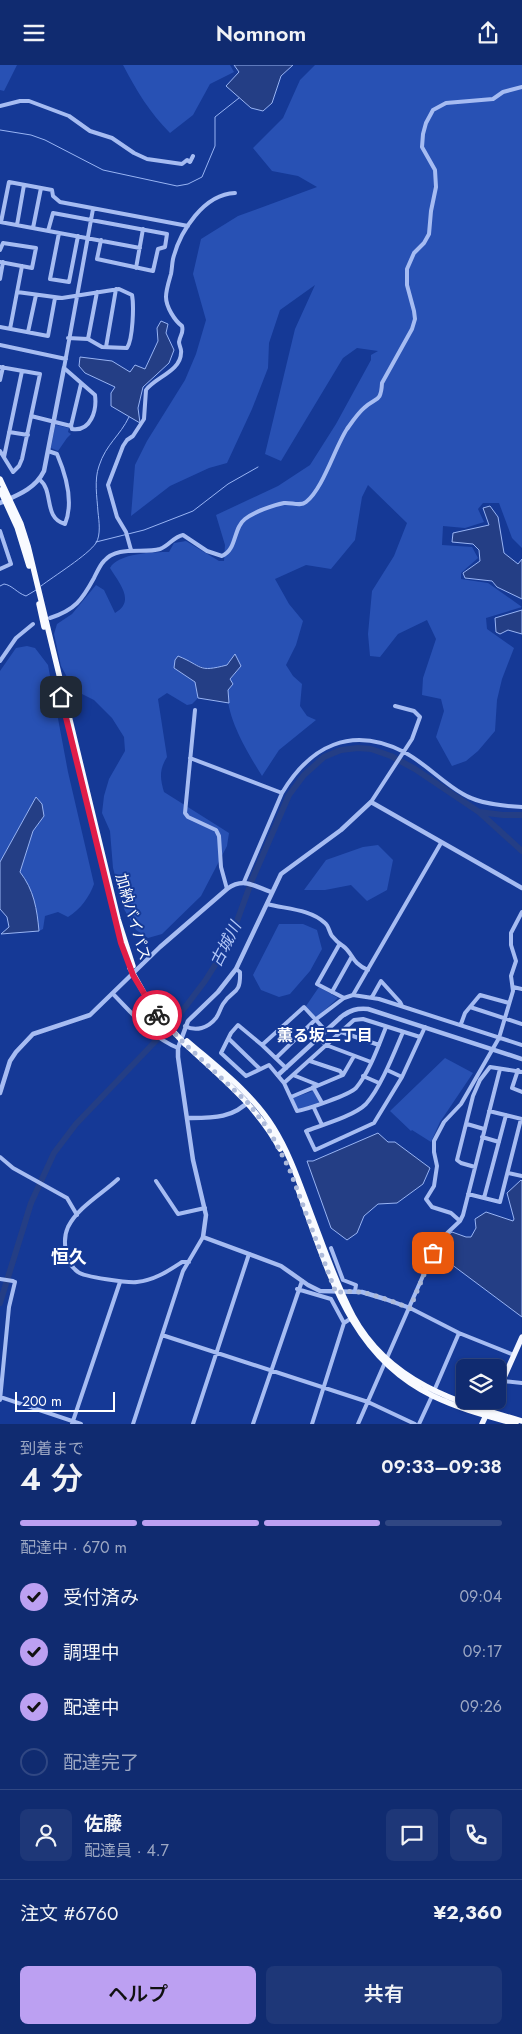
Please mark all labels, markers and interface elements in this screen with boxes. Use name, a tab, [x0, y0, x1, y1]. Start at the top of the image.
text: Nomnom	[216, 17, 306, 49]
icon: menu	[20, 19, 48, 47]
icon: share	[474, 19, 502, 47]
pin	[40, 676, 82, 718]
icon: home	[47, 683, 75, 711]
street label: 加納バイパス	[110, 871, 156, 963]
water label: 古城川	[204, 916, 247, 971]
courier	[132, 990, 182, 1040]
icon: bike	[143, 1001, 171, 1029]
district label: 薫る坂二丁目	[277, 1024, 373, 1047]
pin	[412, 1232, 454, 1274]
icon: bag	[419, 1239, 447, 1267]
district label: 恒久	[51, 1244, 87, 1270]
map controls	[456, 1359, 506, 1409]
button: layers	[456, 1359, 506, 1409]
scale bar	[15, 1389, 115, 1412]
text: 200 m	[22, 1391, 62, 1411]
text: 到着まで	[20, 1437, 84, 1460]
text: 09:33–09:38	[381, 1453, 502, 1480]
text: 4 分	[20, 1456, 83, 1502]
text: 配達中 · 670 m	[20, 1536, 127, 1559]
icon: check	[20, 1583, 48, 1611]
text: 受付済み	[63, 1584, 139, 1611]
text: 09:04	[459, 1585, 502, 1608]
icon: check	[20, 1638, 48, 1666]
text: 調理中	[63, 1639, 120, 1666]
text: 09:17	[463, 1640, 502, 1663]
icon: check	[20, 1693, 48, 1721]
text: 配達中	[63, 1694, 120, 1721]
text: 09:26	[460, 1695, 502, 1718]
text: 配達完了	[63, 1749, 139, 1776]
button: person	[20, 1809, 72, 1861]
button: chat	[386, 1809, 438, 1861]
button: phone	[450, 1809, 502, 1861]
text: 佐藤	[84, 1810, 122, 1837]
text: 配達員 · 4.7	[84, 1839, 169, 1862]
text: ¥2,360	[434, 1899, 502, 1926]
text: 注文 #6760	[20, 1900, 118, 1927]
button: ヘルプ	[20, 1966, 256, 2024]
button: 共有	[266, 1966, 502, 2024]

